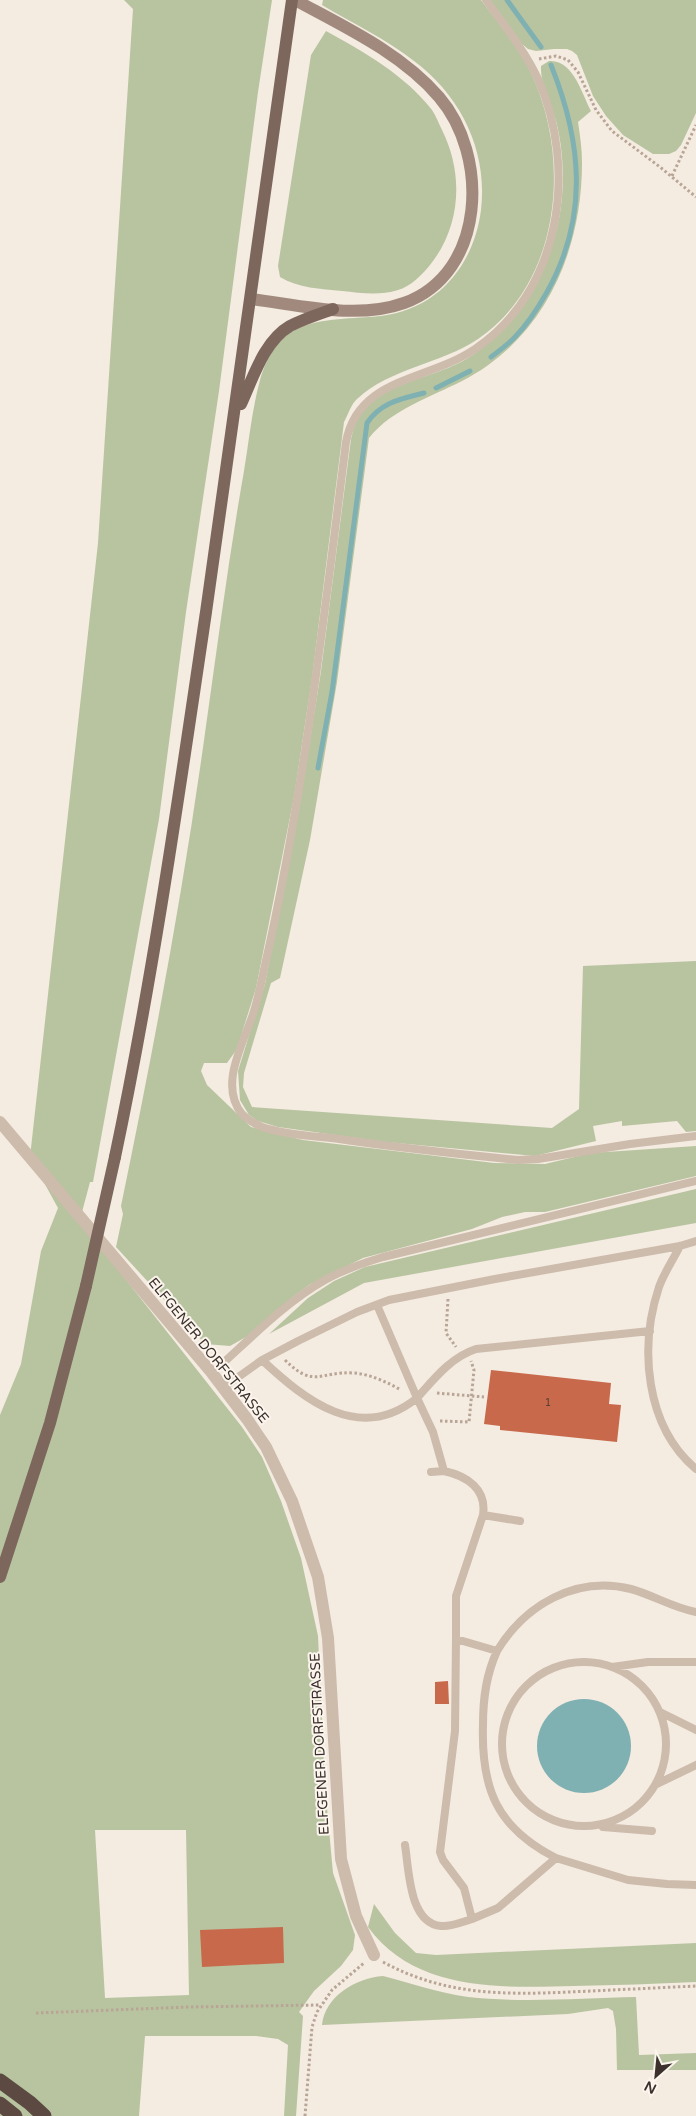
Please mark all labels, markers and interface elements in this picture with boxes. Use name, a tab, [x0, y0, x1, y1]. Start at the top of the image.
street label: ELFGENER DORFSTRASSE	[145, 1274, 273, 1426]
house number: 1	[545, 1396, 551, 1409]
street label: ELFGENER DORFSTRASSE	[306, 1653, 333, 1835]
north arrow	[631, 2051, 681, 2101]
text: N	[641, 2077, 659, 2097]

